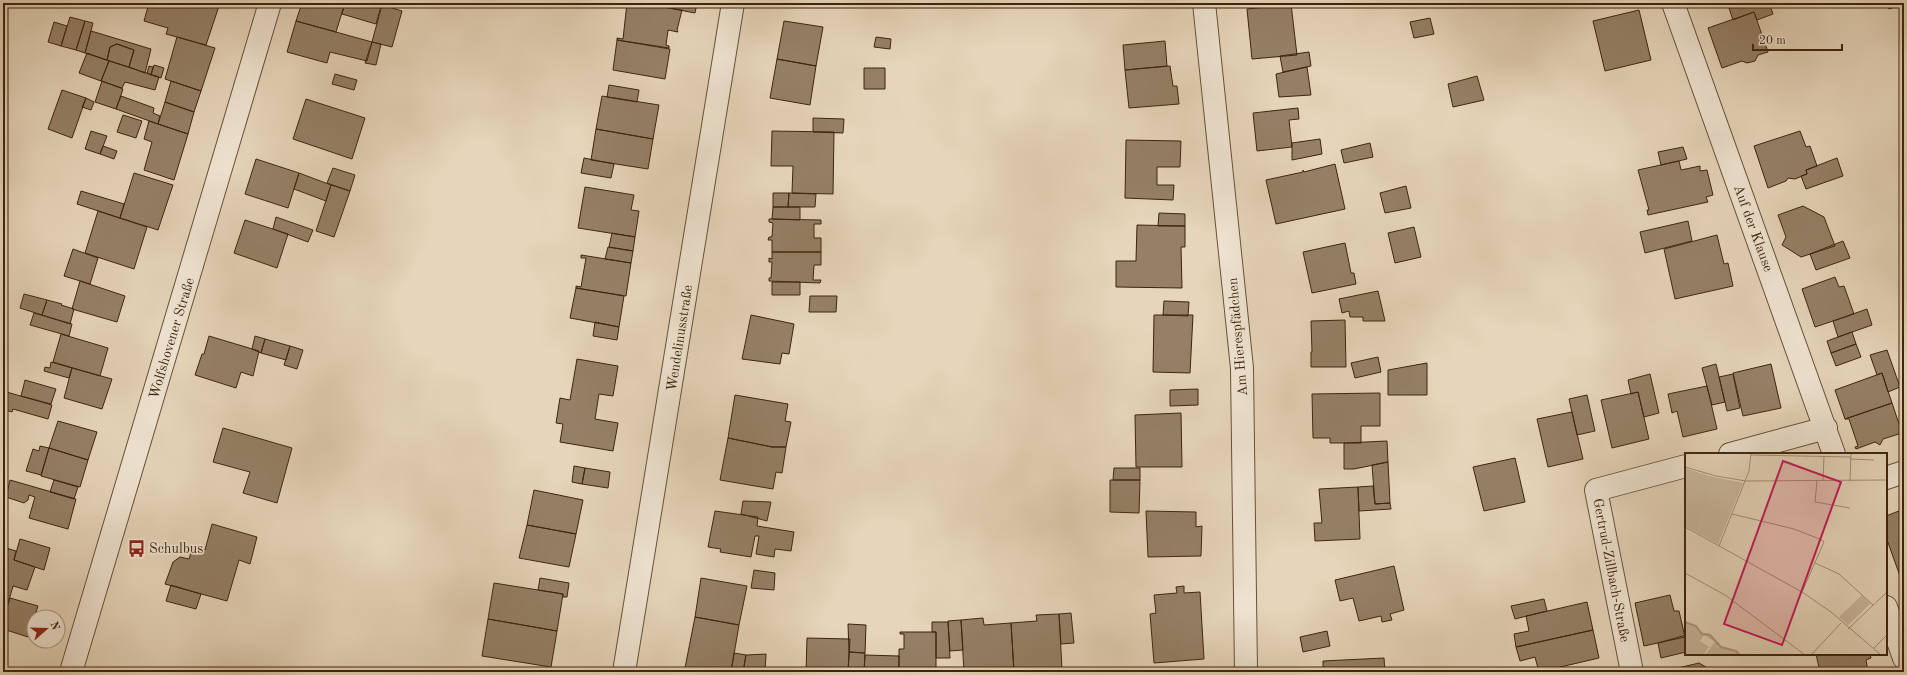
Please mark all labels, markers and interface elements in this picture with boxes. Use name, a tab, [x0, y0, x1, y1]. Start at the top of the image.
scale bar	[1753, 26, 1842, 52]
text: 20 m	[1759, 35, 1786, 47]
street label: Auf der Klause	[1731, 183, 1775, 274]
street label: Wolfshovener Straße	[147, 276, 197, 401]
street label: Am Hierespfädchen	[1226, 277, 1250, 397]
street label: Wendelinusstraße	[665, 284, 695, 392]
inset map	[1685, 453, 1887, 655]
street label: Gertrud-Zillbach-Straße	[1590, 497, 1632, 643]
bus stop icon: Schulbus	[126, 538, 146, 558]
place label: Schulbus	[149, 542, 203, 556]
north arrow	[26, 609, 66, 649]
text: N	[47, 620, 61, 632]

